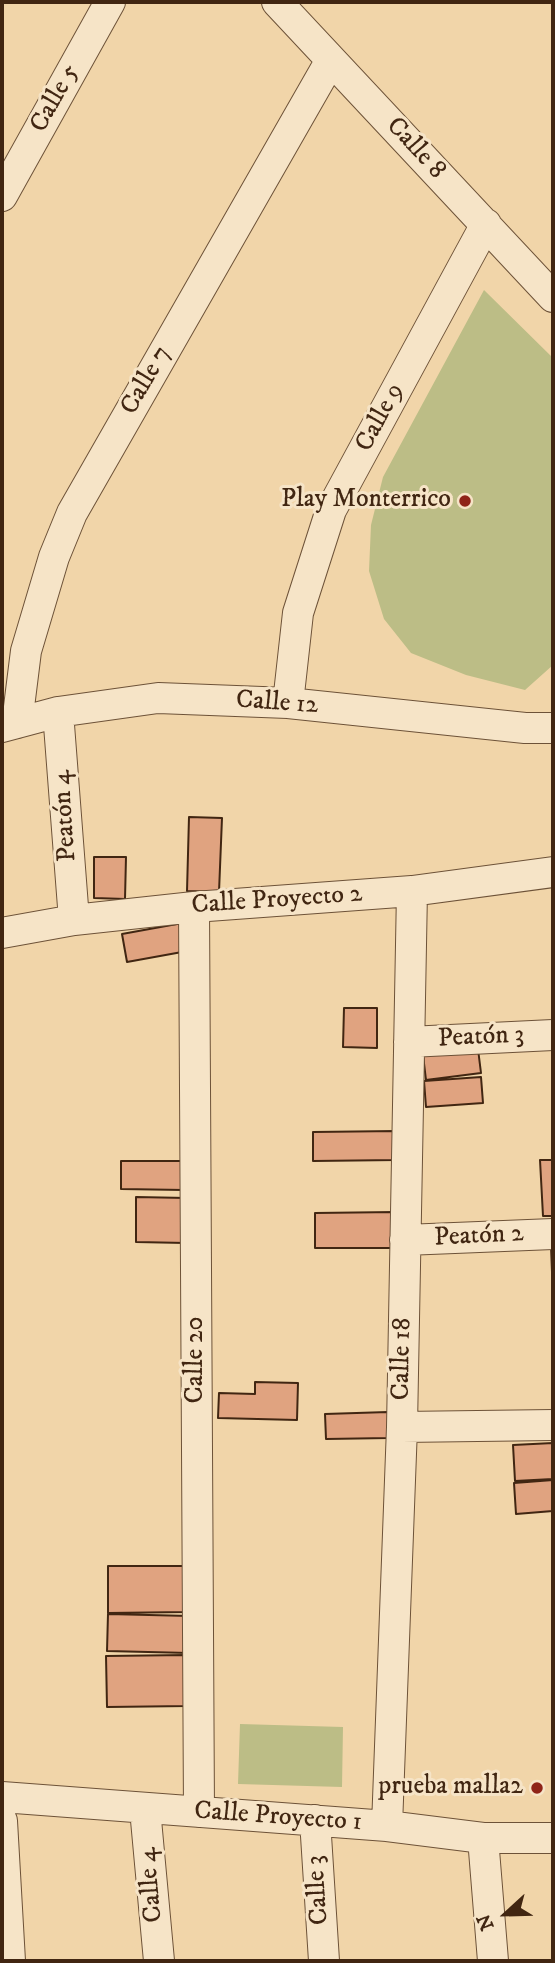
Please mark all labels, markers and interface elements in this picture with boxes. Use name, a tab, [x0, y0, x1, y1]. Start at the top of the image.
street label: Calle 5	[25, 59, 87, 139]
street label: Calle 8	[379, 112, 451, 186]
street label: Calle 7	[115, 341, 179, 421]
street label: Calle 9	[350, 378, 412, 458]
place label: Play Monterrico	[281, 485, 451, 517]
marker: Play Monterrico	[457, 493, 473, 509]
street label: Calle 12	[235, 686, 319, 722]
street label: Peatón 4	[47, 769, 85, 863]
street label: Calle Proyecto 2	[191, 879, 363, 923]
street label: Peatón 3	[437, 1020, 525, 1056]
street label: Peatón 2	[434, 1219, 524, 1255]
street label: Calle 20	[181, 1317, 213, 1403]
street label: Calle 18	[387, 1317, 419, 1401]
place label: prueba malla2	[378, 1772, 523, 1804]
marker: prueba malla2	[529, 1780, 545, 1796]
street label: Calle Proyecto 1	[193, 1797, 363, 1839]
street label: Calle 4	[133, 1846, 171, 1924]
street label: Calle 3	[301, 1854, 337, 1926]
north arrow	[471, 1879, 541, 1949]
text: N	[472, 1911, 500, 1934]

